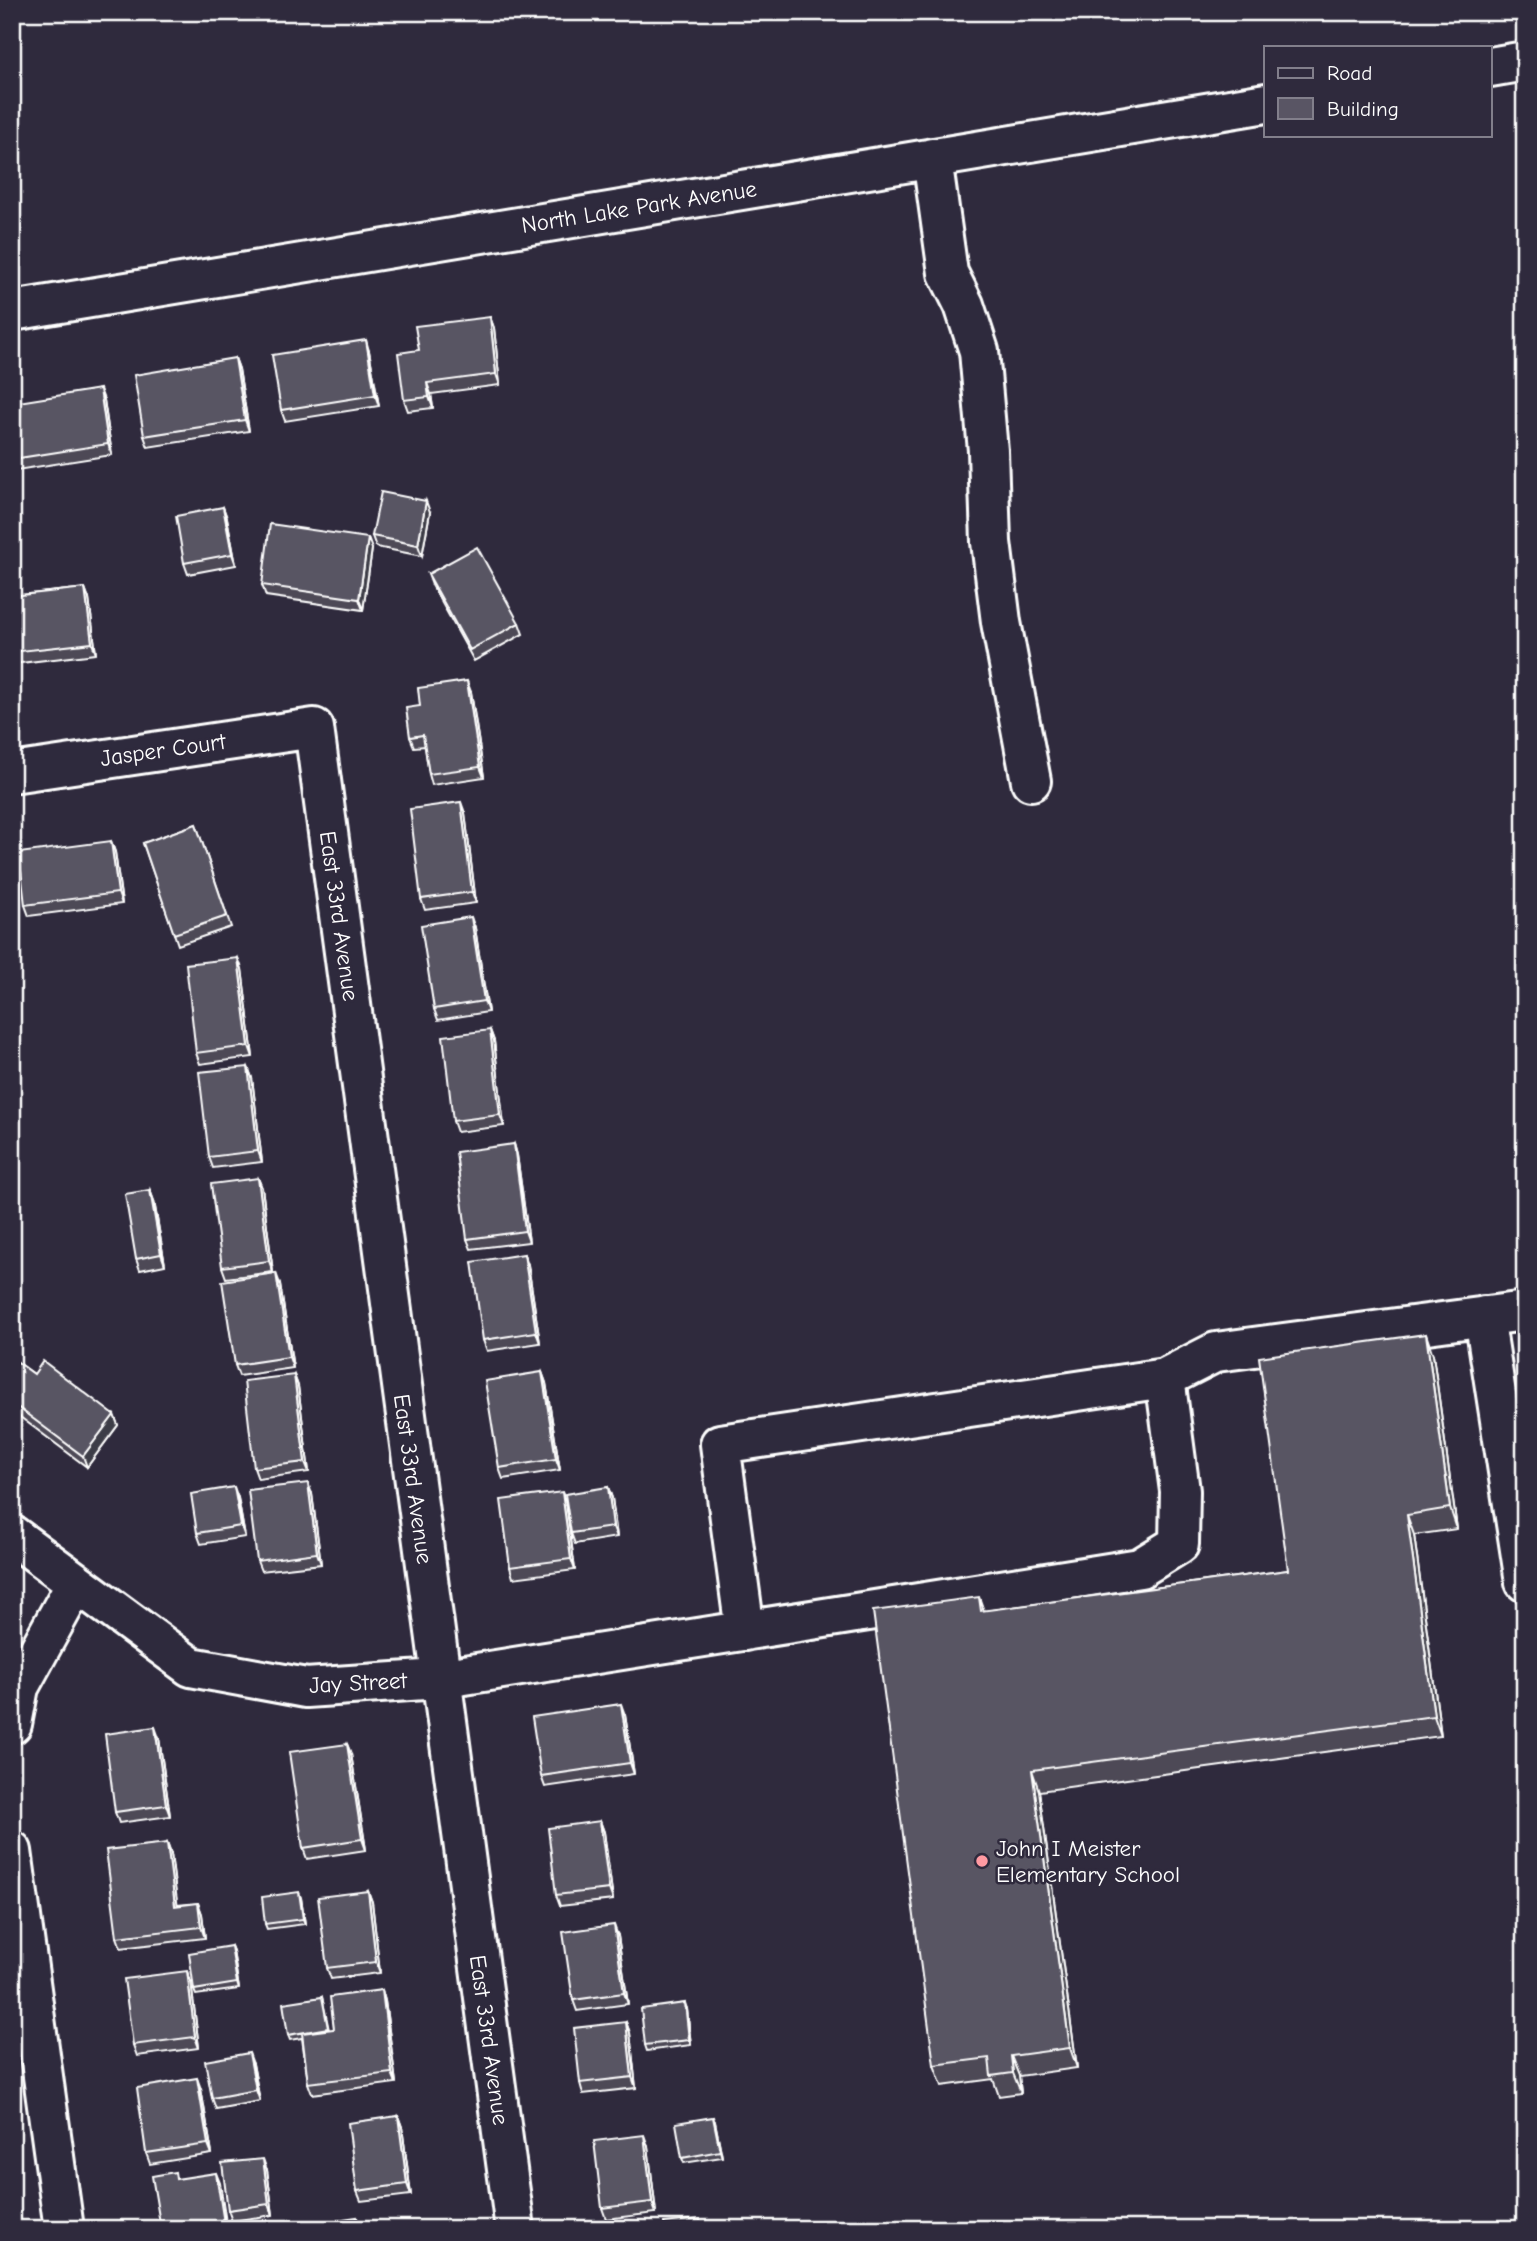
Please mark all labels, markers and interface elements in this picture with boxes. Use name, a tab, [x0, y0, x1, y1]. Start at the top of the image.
legend	[1264, 46, 1492, 136]
text: Road	[1327, 61, 1372, 85]
text: Building	[1327, 97, 1399, 121]
street label: North Lake Park Avenue	[520, 175, 758, 239]
street label: Jasper Court	[99, 728, 229, 772]
street label: East 33rd Avenue	[314, 829, 364, 1003]
street label: East 33rd Avenue	[388, 1392, 438, 1566]
street label: Jay Street	[308, 1667, 409, 1699]
place label: John I Meister Elementary School	[996, 1835, 1180, 1888]
marker: John I Meister Elementary School	[974, 1853, 990, 1869]
street label: East 33rd Avenue	[464, 1953, 514, 2127]

